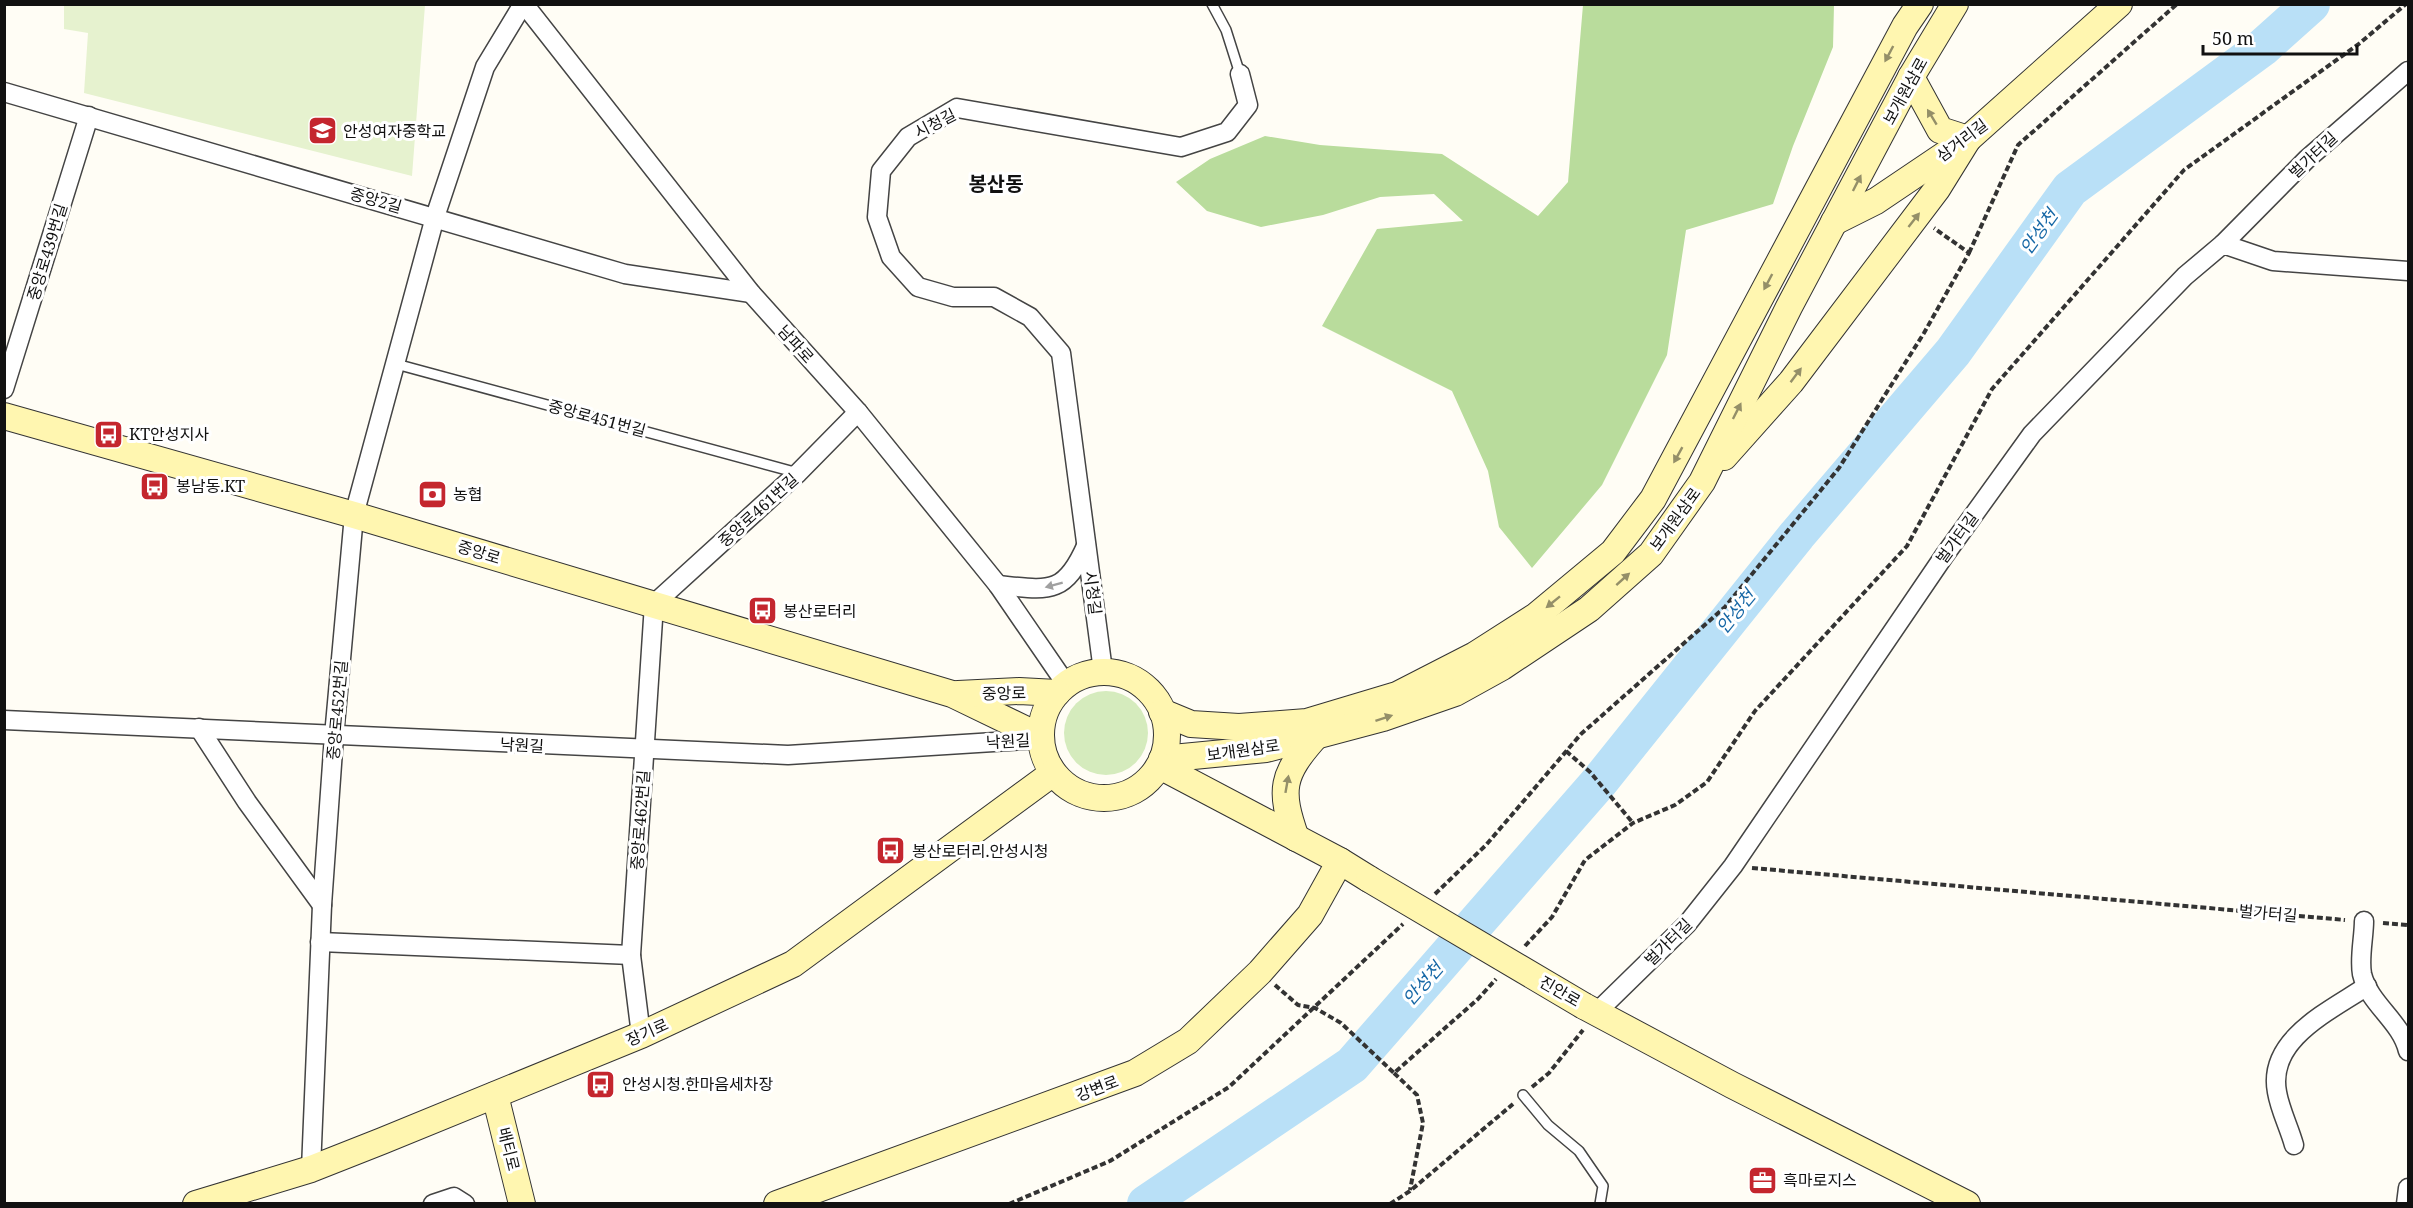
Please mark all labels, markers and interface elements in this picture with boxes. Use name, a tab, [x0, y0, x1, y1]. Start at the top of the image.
scale bar	[2203, 18, 2358, 56]
text: 50 m	[2212, 26, 2254, 50]
one-way arrow	[1885, 46, 1894, 63]
street label: 보개원삼로	[1878, 53, 1933, 129]
street label: 시청길	[910, 103, 960, 143]
one-way arrow	[1926, 109, 1937, 125]
street label: 삼거리길	[1932, 113, 1992, 167]
school or university icon: 안성여자중학교	[306, 115, 338, 147]
place label: 안성여자중학교	[343, 120, 446, 142]
street label: 벌가터길	[2284, 127, 2342, 183]
district label: 봉산동	[968, 170, 1024, 197]
one-way arrow	[1852, 174, 1862, 191]
street label: 중앙2길	[347, 182, 405, 218]
street label: 중앙로439번길	[22, 201, 72, 303]
water label: 안성천	[2014, 202, 2064, 259]
one-way arrow	[1908, 213, 1920, 229]
one-way arrow	[1763, 273, 1773, 290]
street label: 남파로	[773, 320, 819, 368]
one-way arrow	[1789, 368, 1801, 383]
street label: 중앙로451번길	[546, 394, 648, 442]
one-way arrow	[1732, 402, 1742, 419]
bus stop icon: KT안성지사	[92, 418, 124, 450]
place label: KT안성지사	[129, 423, 209, 445]
one-way arrow	[1673, 446, 1683, 463]
street label: 중앙로461번길	[713, 468, 803, 552]
bus stop icon: 봉남동.KT	[139, 470, 171, 502]
place label: 봉남동.KT	[176, 475, 245, 497]
bank icon: 농협	[416, 478, 448, 510]
place label: 농협	[453, 483, 482, 505]
street label: 보개원삼로	[1644, 483, 1706, 555]
street label: 벌가터길	[1931, 508, 1983, 568]
street label: 중앙로	[455, 535, 504, 569]
street label: 시청길	[1079, 570, 1107, 616]
one-way arrow	[1615, 573, 1630, 586]
one-way arrow	[1045, 581, 1063, 590]
water label: 안성천	[1710, 583, 1762, 638]
bus stop icon: 봉산로터리	[746, 595, 778, 627]
one-way arrow	[1545, 595, 1561, 608]
place label: 봉산로터리	[783, 600, 857, 622]
street label: 중앙로452번길	[322, 659, 352, 761]
street label: 중앙로	[982, 682, 1027, 704]
one-way arrow	[1375, 712, 1393, 722]
street label: 낙원길	[985, 729, 1031, 753]
street label: 낙원길	[499, 733, 545, 757]
street label: 보개원삼로	[1205, 734, 1281, 766]
street label: 중앙로462번길	[626, 769, 654, 871]
one-way arrow	[1283, 774, 1292, 793]
bus stop icon: 봉산로터리.안성시청	[875, 835, 907, 867]
place label: 봉산로터리.안성시청	[912, 840, 1048, 862]
street label: 벌가터길	[2238, 899, 2298, 927]
street label: 벌가터길	[1639, 913, 1697, 971]
water label: 안성천	[1397, 955, 1449, 1010]
street label: 진안로	[1535, 970, 1585, 1012]
street label: 장기로	[622, 1013, 672, 1051]
bus stop icon: 안성시청.한마음세차장	[585, 1068, 617, 1100]
street label: 강변로	[1072, 1070, 1122, 1106]
place label: 안성시청.한마음세차장	[622, 1073, 773, 1095]
street label: 배티로	[493, 1125, 525, 1173]
office icon: 흑마로지스	[1746, 1164, 1778, 1196]
place label: 흑마로지스	[1783, 1169, 1857, 1191]

